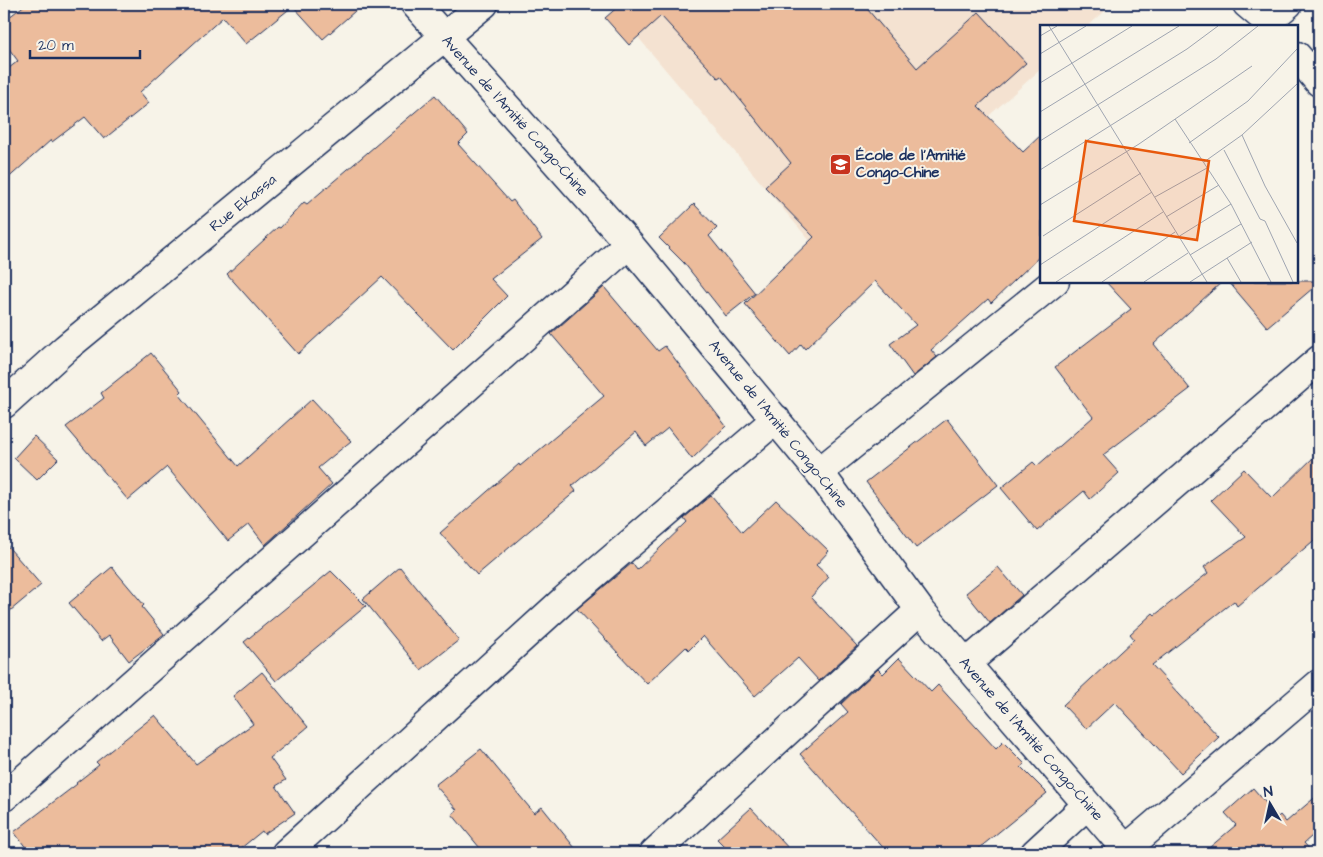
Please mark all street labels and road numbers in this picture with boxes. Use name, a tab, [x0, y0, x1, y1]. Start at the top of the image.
street label: Avenue de l'Amitié Congo-Chine	[436, 31, 593, 202]
street label: Rue Ekassa	[205, 169, 281, 237]
street label: Avenue de l'Amitié Congo-Chine	[703, 336, 852, 513]
street label: Avenue de l'Amitié Congo-Chine	[953, 653, 1108, 826]

